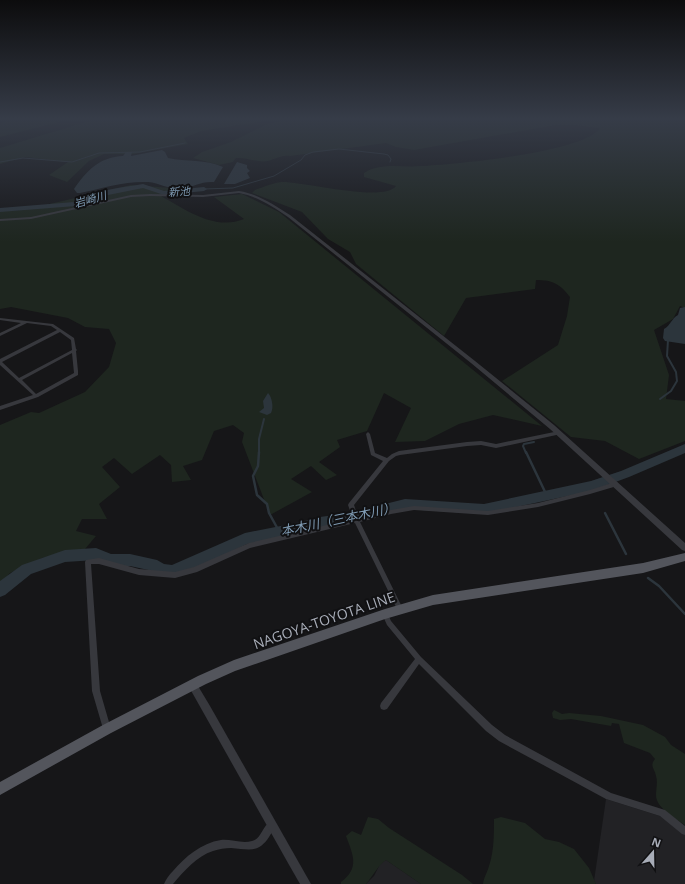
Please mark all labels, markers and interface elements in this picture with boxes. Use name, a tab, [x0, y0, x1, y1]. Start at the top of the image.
water label: 新池	[168, 183, 191, 199]
water label: 岩崎川	[72, 187, 109, 211]
water label: 本木川（三本木川）	[279, 498, 397, 540]
street label: NAGOYA-TOYOTA LINE	[251, 587, 397, 653]
north arrow	[633, 832, 673, 872]
text: N	[650, 834, 663, 851]

